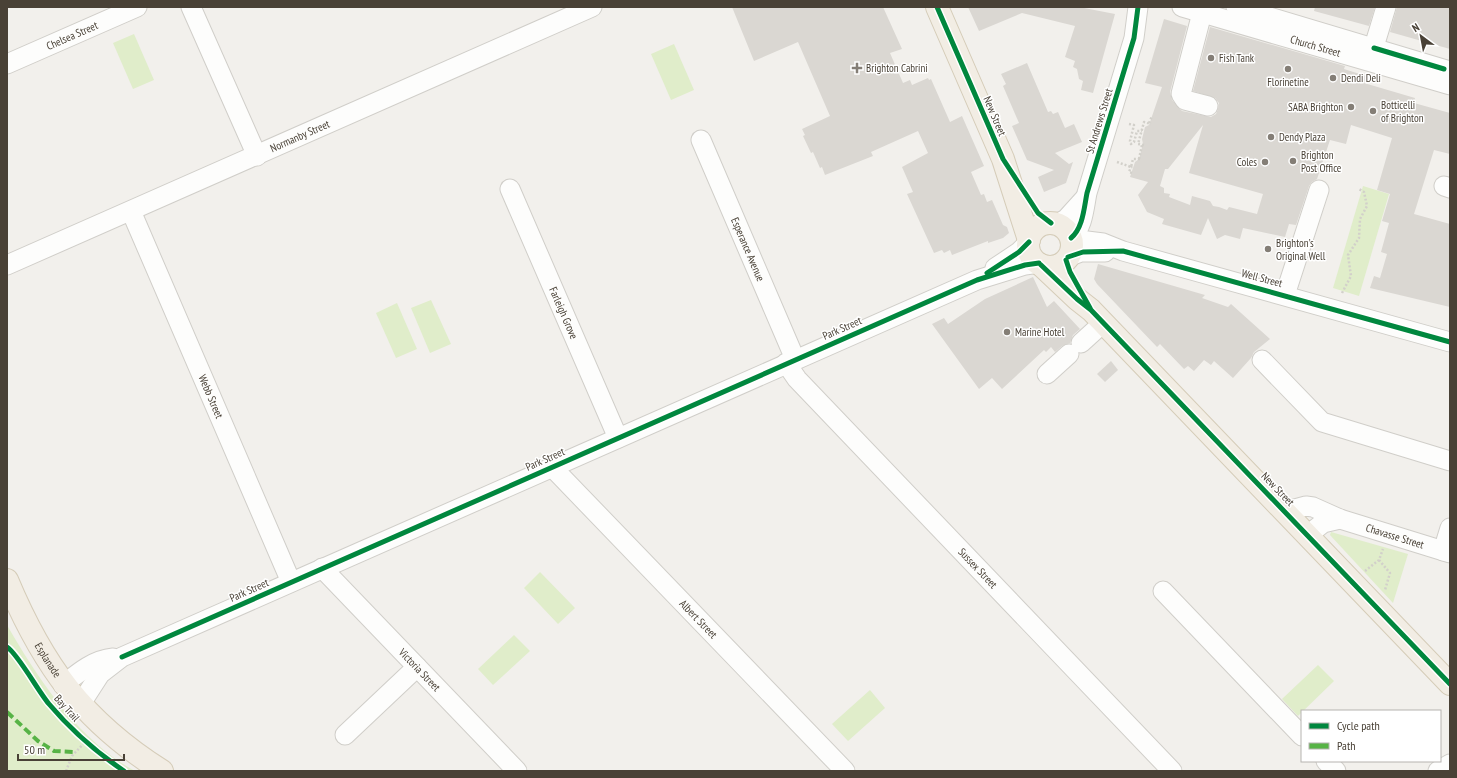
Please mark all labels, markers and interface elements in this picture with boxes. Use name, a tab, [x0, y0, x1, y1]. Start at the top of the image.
north arrow	[1401, 16, 1441, 56]
street label: Chelsea Street	[44, 18, 100, 53]
text: N	[1409, 20, 1422, 35]
street label: Church Street	[1289, 32, 1342, 60]
place label: Fish Tank	[1219, 51, 1255, 65]
marker: Fish Tank	[1206, 53, 1216, 63]
place label: Brighton Cabrini	[866, 61, 928, 75]
marker: Brighton Cabrini	[851, 62, 863, 74]
marker: Florinetine	[1283, 64, 1293, 74]
place label: Dendi Deli	[1341, 71, 1381, 85]
marker: Dendi Deli	[1328, 73, 1338, 83]
place label: Florinetine	[1267, 75, 1309, 89]
street label: St Andrews Street	[1082, 87, 1116, 155]
street label: New Street	[980, 94, 1010, 138]
place label: Botticelli of Brighton	[1381, 98, 1424, 125]
place label: SABA Brighton	[1288, 100, 1343, 114]
marker: SABA Brighton	[1346, 102, 1356, 112]
marker: Botticelli of Brighton	[1368, 106, 1378, 116]
street label: Normanby Street	[268, 117, 332, 155]
place label: Dendy Plaza	[1279, 130, 1325, 144]
marker: Dendy Plaza	[1266, 132, 1276, 142]
place label: Brighton Post Office	[1301, 148, 1342, 175]
place label: Coles	[1237, 155, 1257, 169]
marker: Brighton Post Office	[1288, 156, 1298, 166]
marker: Coles	[1260, 157, 1270, 167]
street label: Esperance Avenue	[728, 215, 768, 284]
place label: Brighton’s Original Well	[1276, 236, 1326, 263]
marker: Brighton’s Original Well	[1263, 244, 1273, 254]
street label: Well Street	[1240, 266, 1284, 290]
street label: Farleigh Grove	[546, 285, 581, 341]
street label: Park Street	[820, 313, 864, 343]
place label: Marine Hotel	[1015, 325, 1065, 339]
marker: Marine Hotel	[1002, 327, 1012, 337]
street label: Webb Street	[195, 372, 227, 420]
street label: Park Street	[523, 444, 567, 474]
street label: New Street	[1258, 469, 1298, 509]
street label: Chavasse Street	[1364, 520, 1426, 552]
street label: Sussex Street	[955, 545, 1000, 591]
street label: Park Street	[227, 575, 271, 605]
street label: Albert Street	[677, 597, 720, 641]
street label: Esplanade	[32, 640, 65, 681]
street label: Victoria Street	[395, 645, 443, 694]
street label: Bay Trail	[51, 692, 83, 725]
legend	[1301, 710, 1441, 762]
text: Cycle path	[1337, 718, 1380, 733]
scale bar	[18, 736, 124, 762]
text: Path	[1337, 738, 1355, 753]
text: 50 m	[24, 742, 45, 757]

